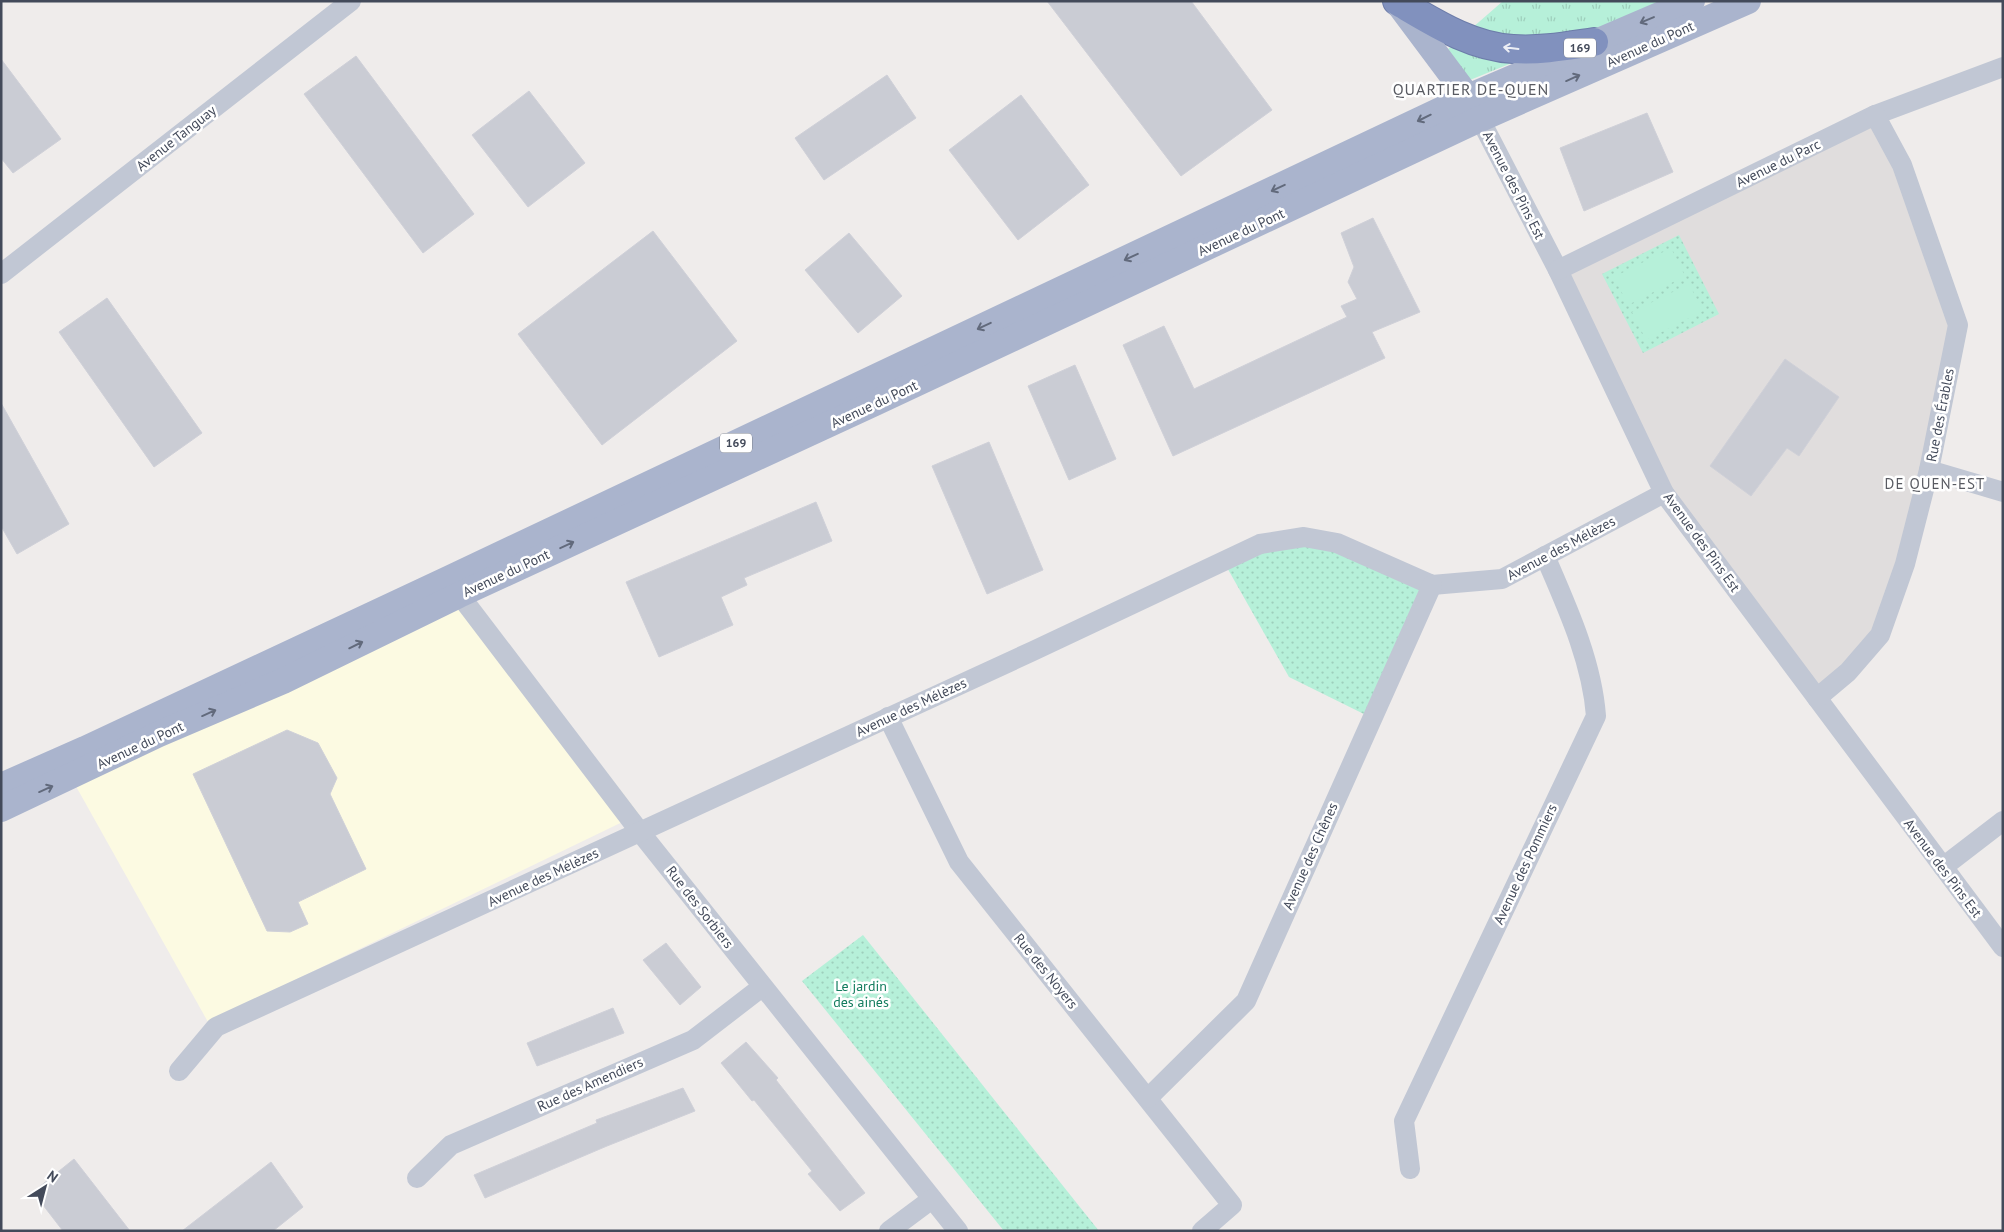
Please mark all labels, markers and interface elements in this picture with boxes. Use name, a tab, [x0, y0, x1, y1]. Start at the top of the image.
one-way arrow	[1640, 16, 1655, 25]
street label: Avenue du Pont	[1604, 17, 1697, 71]
road number: 169	[1564, 38, 1596, 58]
one-way arrow	[1503, 43, 1519, 53]
one-way arrow	[1565, 73, 1580, 83]
district label: QUARTIER DE-QUEN	[1393, 79, 1549, 99]
street label: Avenue Tanguay	[132, 101, 220, 175]
one-way arrow	[1417, 113, 1432, 123]
street label: Avenue des Pins Est	[1479, 128, 1549, 242]
street label: Avenue du Parc	[1733, 135, 1823, 191]
one-way arrow	[1271, 183, 1286, 193]
street label: Avenue du Pont	[1195, 204, 1287, 260]
one-way arrow	[1124, 253, 1139, 262]
one-way arrow	[977, 322, 992, 332]
street label: Rue des Érables	[1922, 367, 1958, 463]
street label: Avenue du Pont	[828, 376, 920, 432]
road number: 169	[720, 433, 752, 452]
district label: DE QUEN-EST	[1885, 474, 1985, 493]
street label: Avenue des Pins Est	[1660, 489, 1744, 596]
street label: Avenue des Mélèzes	[1504, 512, 1618, 584]
one-way arrow	[559, 540, 574, 550]
street label: Avenue du Pont	[460, 545, 552, 601]
one-way arrow	[349, 639, 364, 649]
street label: Avenue des Mélèzes	[853, 673, 969, 741]
one-way arrow	[201, 707, 216, 717]
street label: Avenue du Pont	[94, 717, 186, 773]
one-way arrow	[38, 783, 53, 793]
street label: Avenue des Chênes	[1278, 800, 1342, 912]
street label: Avenue des Pommiers	[1489, 801, 1561, 927]
street label: Avenue des Pins Est	[1900, 815, 1986, 921]
street label: Avenue des Mélèzes	[485, 843, 601, 911]
street label: Rue des Sorbiers	[662, 862, 738, 952]
street label: Rue des Noyers	[1010, 930, 1082, 1012]
park label: Le jardin des ainés	[833, 977, 889, 1011]
street label: Rue des Amendiers	[534, 1053, 646, 1115]
north arrow	[20, 1162, 70, 1212]
text: N	[44, 1166, 62, 1186]

